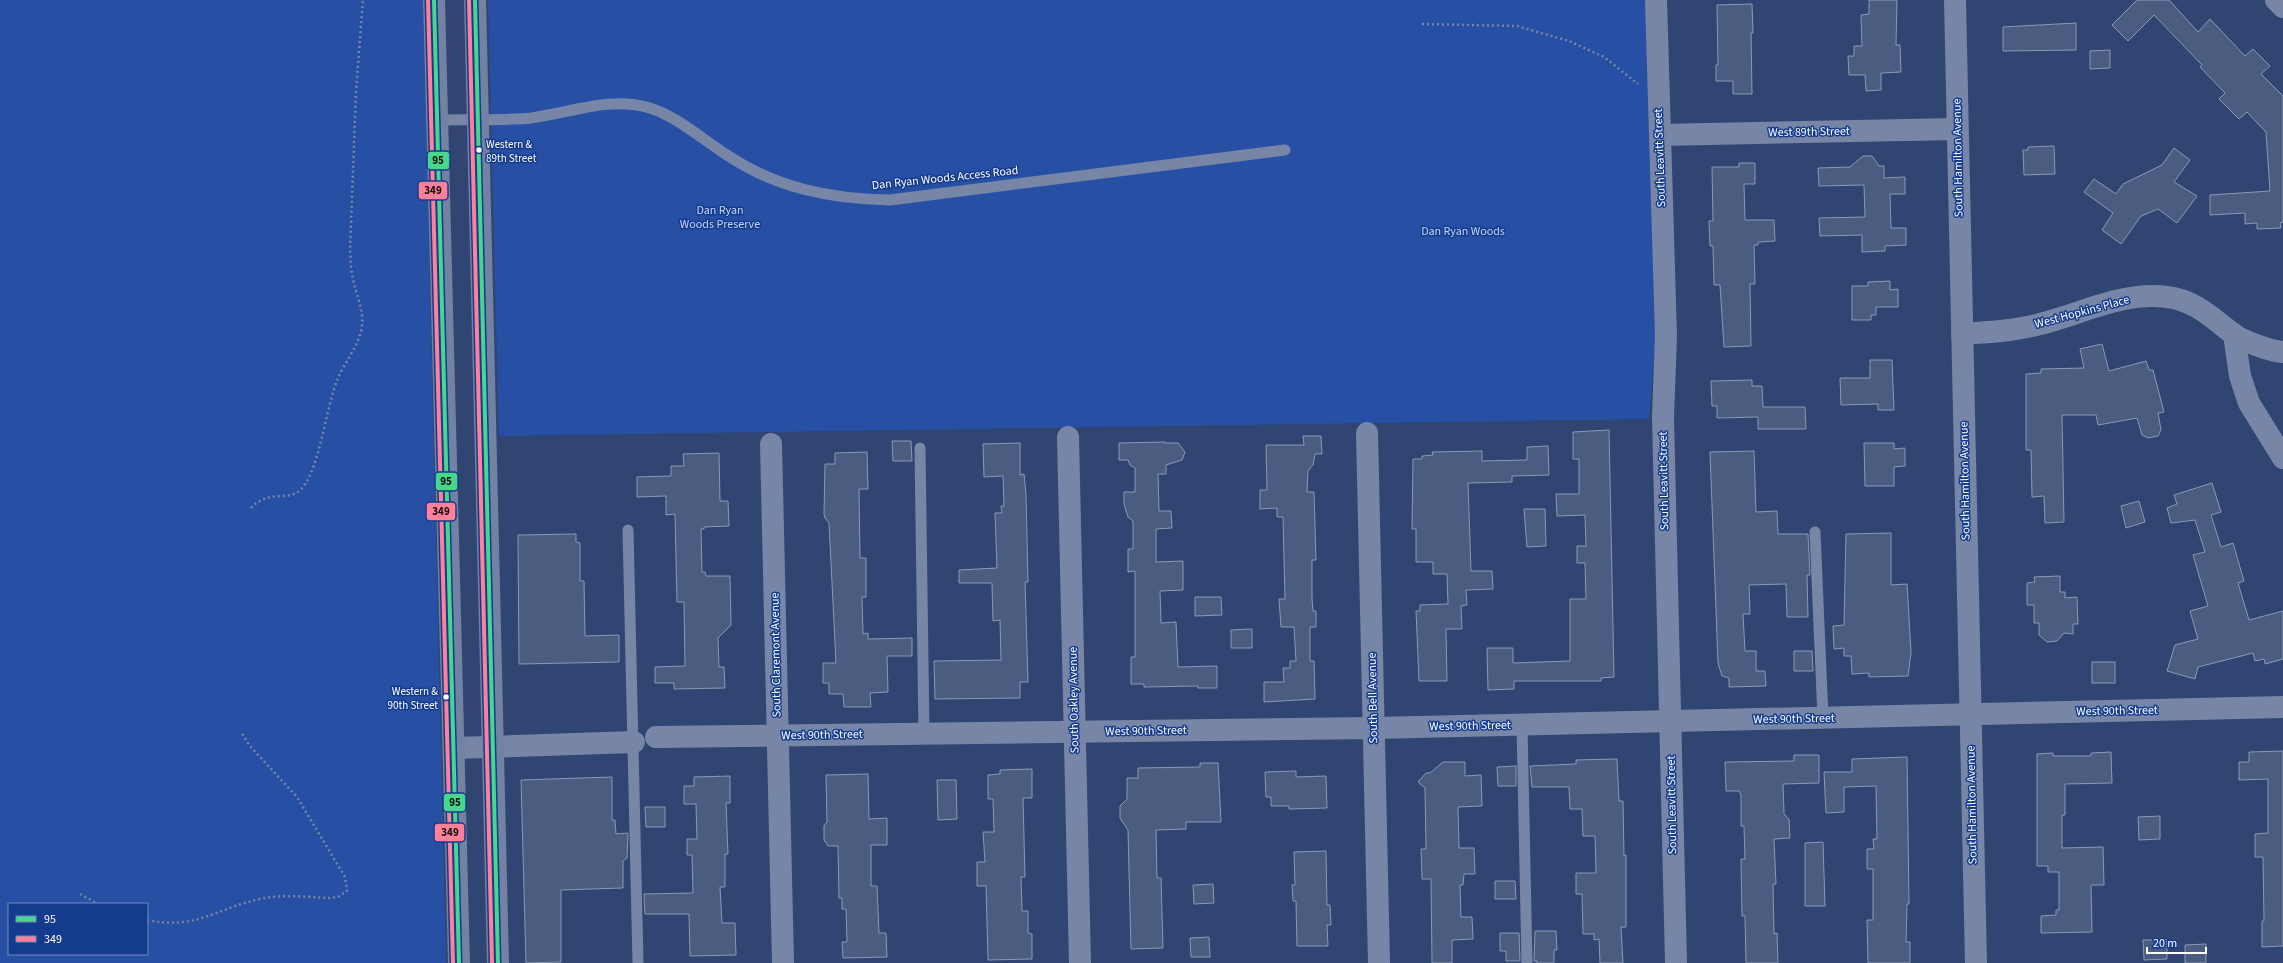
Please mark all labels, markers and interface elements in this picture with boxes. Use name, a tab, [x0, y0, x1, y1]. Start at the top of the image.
street label: South Hamilton Avenue	[1948, 99, 1968, 217]
street label: South Leavitt Street	[1650, 108, 1670, 208]
street label: West 89th Street	[1768, 123, 1850, 141]
place label: Western & 89th Street	[486, 137, 537, 166]
marker: Western & 89th Street	[474, 145, 484, 155]
line badge: 95	[427, 151, 450, 170]
text: 95	[432, 153, 444, 168]
street label: Dan Ryan Woods Access Road	[871, 162, 1019, 194]
line badge: 349	[418, 181, 448, 200]
text: 349	[424, 183, 442, 198]
park label: Dan Ryan Woods Preserve	[680, 202, 760, 233]
park label: Dan Ryan Woods	[1421, 223, 1505, 240]
street label: West Hopkins Place	[2033, 291, 2131, 333]
street label: South Hamilton Avenue	[1955, 422, 1975, 540]
street label: South Leavitt Street	[1655, 431, 1673, 531]
line badge: 95	[435, 472, 458, 491]
text: 95	[440, 474, 452, 489]
line badge: 349	[426, 502, 456, 521]
text: 349	[432, 504, 450, 519]
street label: South Claremont Avenue	[766, 592, 786, 718]
street label: South Oakley Avenue	[1065, 647, 1083, 753]
street label: South Bell Avenue	[1364, 652, 1382, 744]
place label: Western & 90th Street	[388, 684, 438, 713]
marker: Western & 90th Street	[441, 692, 451, 702]
street label: West 90th Street	[2076, 702, 2158, 720]
street label: West 90th Street	[1753, 710, 1835, 728]
street label: West 90th Street	[1429, 717, 1511, 735]
street label: West 90th Street	[1105, 722, 1187, 740]
street label: West 90th Street	[781, 726, 863, 744]
street label: South Hamilton Avenue	[1962, 746, 1982, 864]
street label: South Leavitt Street	[1663, 755, 1681, 855]
line badge: 95	[443, 793, 466, 812]
text: 95	[449, 795, 461, 810]
line badge: 349	[434, 823, 465, 842]
text: 349	[441, 825, 459, 840]
legend	[8, 903, 148, 955]
text: 95	[44, 911, 56, 928]
scale bar	[2147, 929, 2206, 955]
text: 349	[44, 931, 62, 948]
text: 20 m	[2153, 935, 2177, 952]

